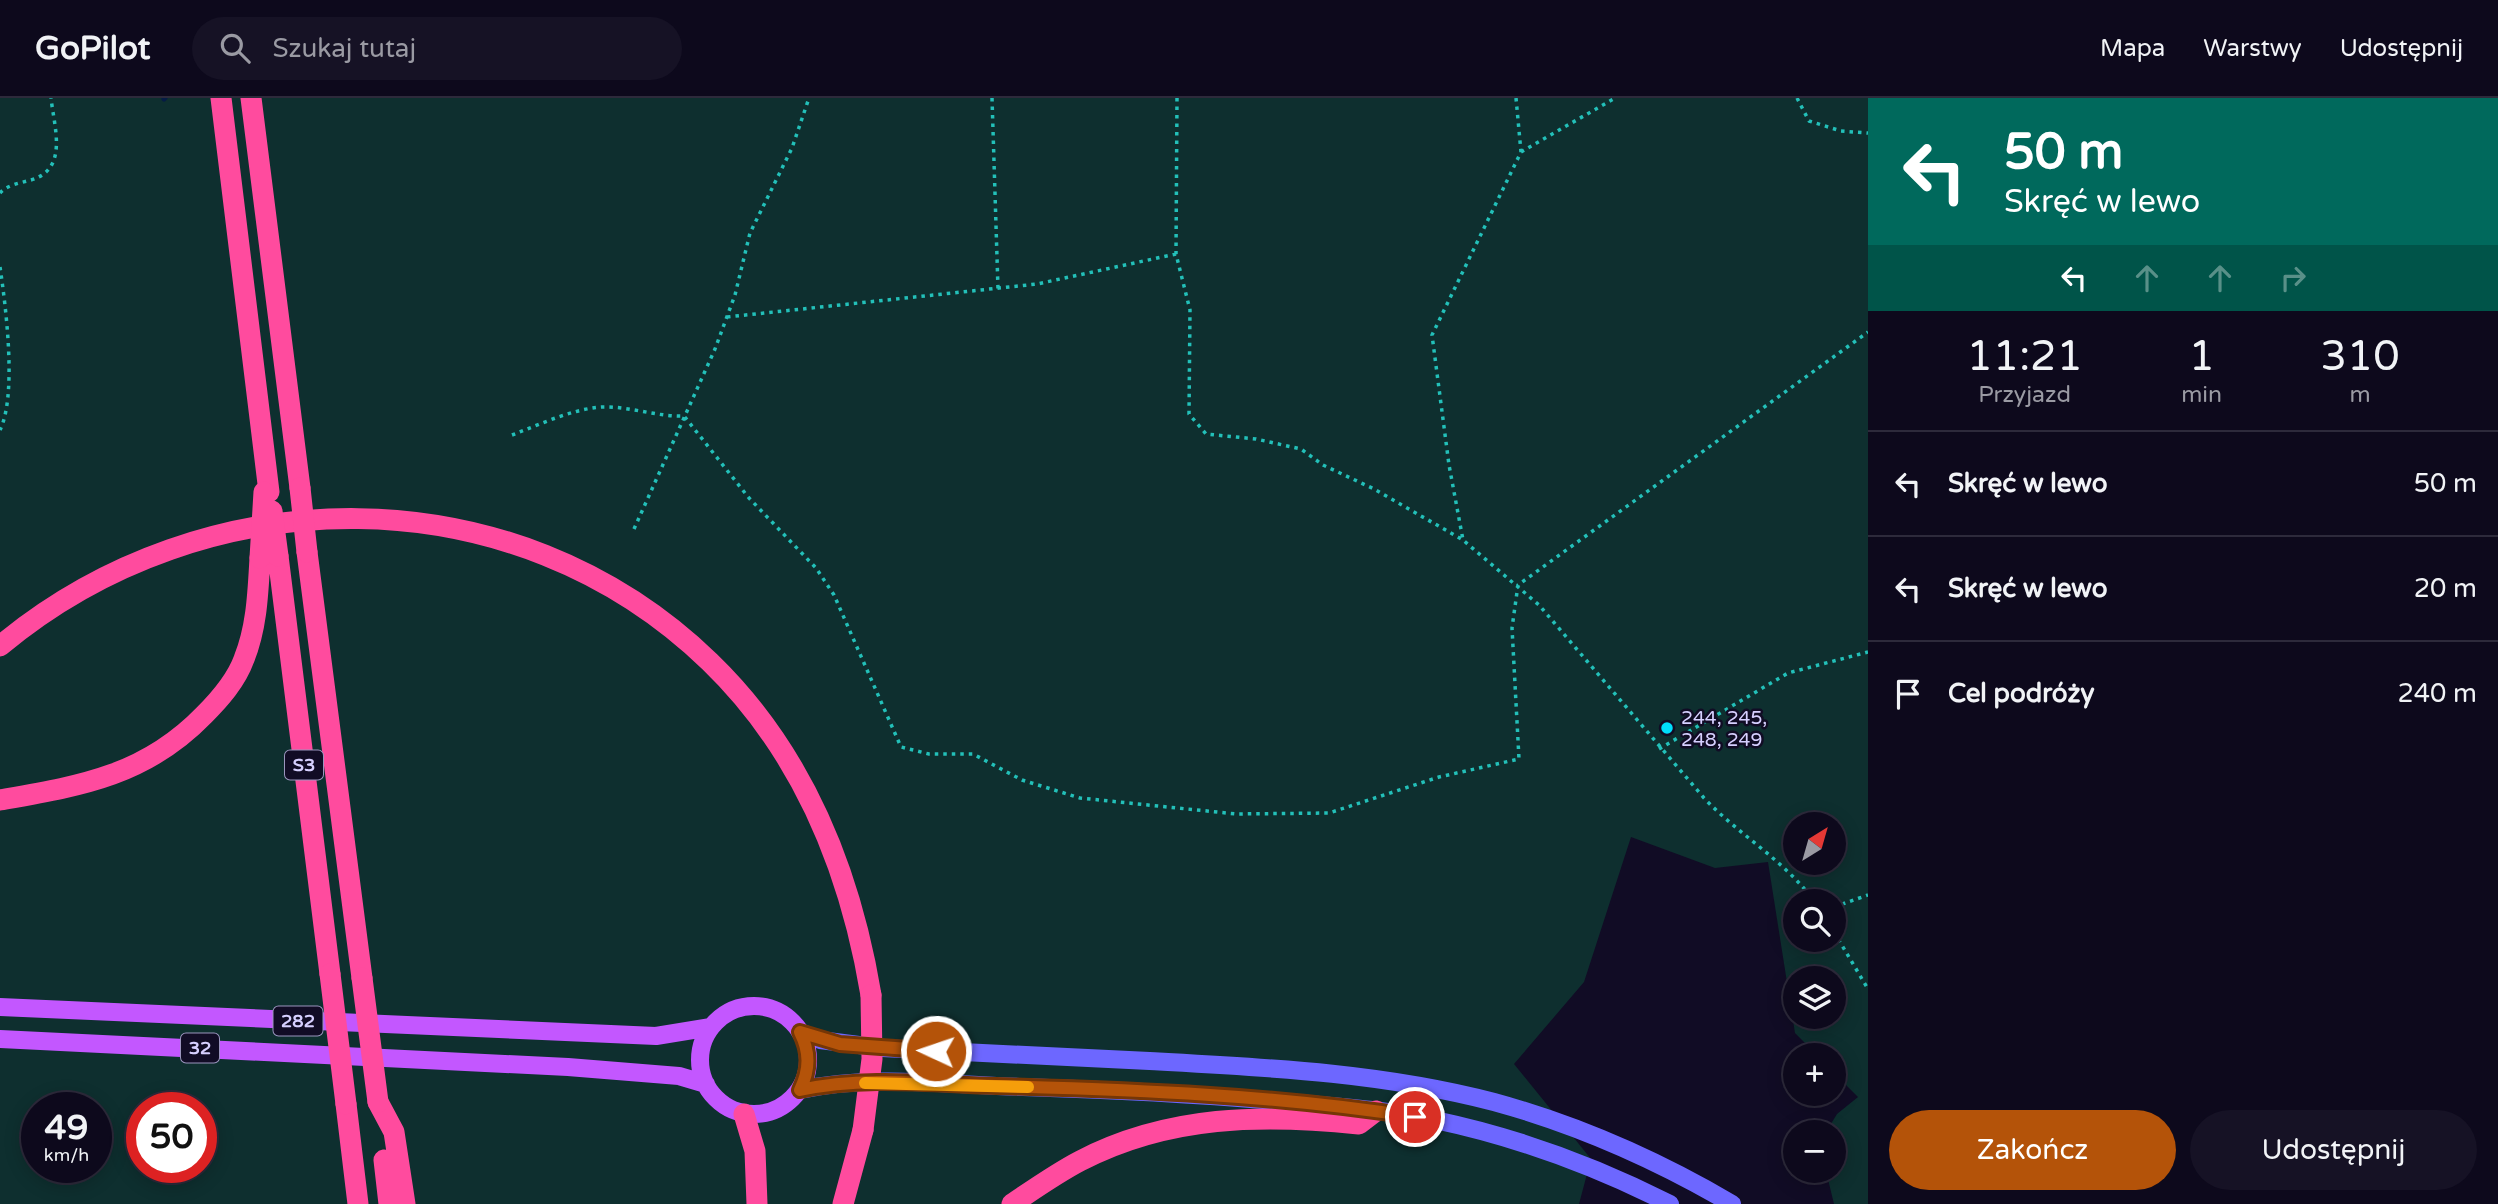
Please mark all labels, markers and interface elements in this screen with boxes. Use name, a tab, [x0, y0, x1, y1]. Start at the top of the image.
search box	[192, 17, 682, 80]
text: GoPilot	[35, 29, 150, 68]
icon: search	[216, 29, 254, 67]
text: Szukaj tutaj	[272, 33, 416, 64]
text: Mapa	[2100, 34, 2165, 63]
text: Warstwy	[2203, 34, 2302, 63]
text: Udostępnij	[2340, 34, 2463, 63]
text: 50 m	[2004, 123, 2123, 182]
icon: left	[1889, 126, 1980, 217]
text: Skręć w lewo	[2004, 183, 2200, 221]
icon: left	[2055, 259, 2093, 297]
icon: ahead	[2128, 259, 2166, 297]
icon: ahead	[2201, 259, 2239, 297]
icon: right	[2274, 259, 2312, 297]
text: 11:21	[1966, 331, 2083, 382]
text: 1	[2188, 331, 2215, 382]
text: 310	[2320, 331, 2400, 382]
text: Przyjazd	[1978, 381, 2071, 409]
text: min	[2181, 381, 2222, 409]
text: m	[2349, 381, 2371, 409]
icon: left	[1889, 465, 1927, 503]
text: Skręć w lewo	[1948, 468, 2108, 499]
text: 50 m	[2414, 468, 2477, 499]
icon: left	[1889, 570, 1927, 608]
text: Skręć w lewo	[1948, 573, 2108, 604]
text: 20 m	[2414, 573, 2477, 604]
icon: arrive	[1889, 675, 1927, 713]
text: Cel podróży	[1948, 678, 2095, 709]
text: 240 m	[2397, 678, 2477, 709]
place label: 244, 245, 248, 249	[1681, 707, 1767, 751]
marker: 244, 245, 248, 249	[1659, 720, 1675, 736]
road number: S3	[285, 750, 323, 780]
north arrow	[1783, 812, 1846, 875]
map controls	[1783, 812, 1846, 1183]
button: search	[1783, 889, 1846, 952]
button: layers	[1783, 966, 1846, 1029]
road number: 282	[274, 1006, 322, 1036]
position arrow	[899, 1014, 973, 1088]
road number: 32	[181, 1034, 219, 1063]
button: +	[1783, 1043, 1846, 1106]
pin	[1385, 1087, 1445, 1147]
speed limit sign: 50	[126, 1092, 217, 1183]
icon: arrive	[1396, 1098, 1434, 1136]
text: 49	[45, 1107, 88, 1149]
button: Zakończ	[1889, 1110, 2176, 1190]
button: Udostępnij	[2190, 1110, 2477, 1190]
button: −	[1783, 1120, 1846, 1183]
text: km/h	[44, 1144, 89, 1166]

